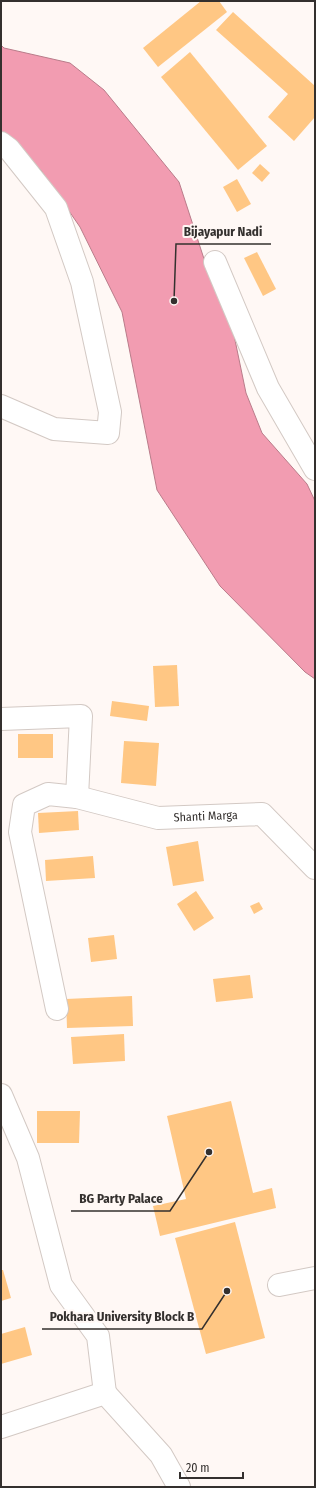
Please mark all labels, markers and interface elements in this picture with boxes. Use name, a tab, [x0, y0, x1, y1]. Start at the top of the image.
callout: Bijayapur Nadi	[176, 219, 271, 244]
text: Bijayapur Nadi	[184, 224, 262, 239]
street label: Shanti Marga	[173, 808, 238, 824]
callout: BG Party Palace	[71, 1186, 170, 1211]
text: BG Party Palace	[79, 1191, 163, 1206]
callout: Pokhara University Block B	[42, 1304, 202, 1329]
text: Pokhara University Block B	[50, 1309, 194, 1324]
scale bar	[180, 1454, 243, 1480]
text: 20 m	[186, 1461, 210, 1475]

